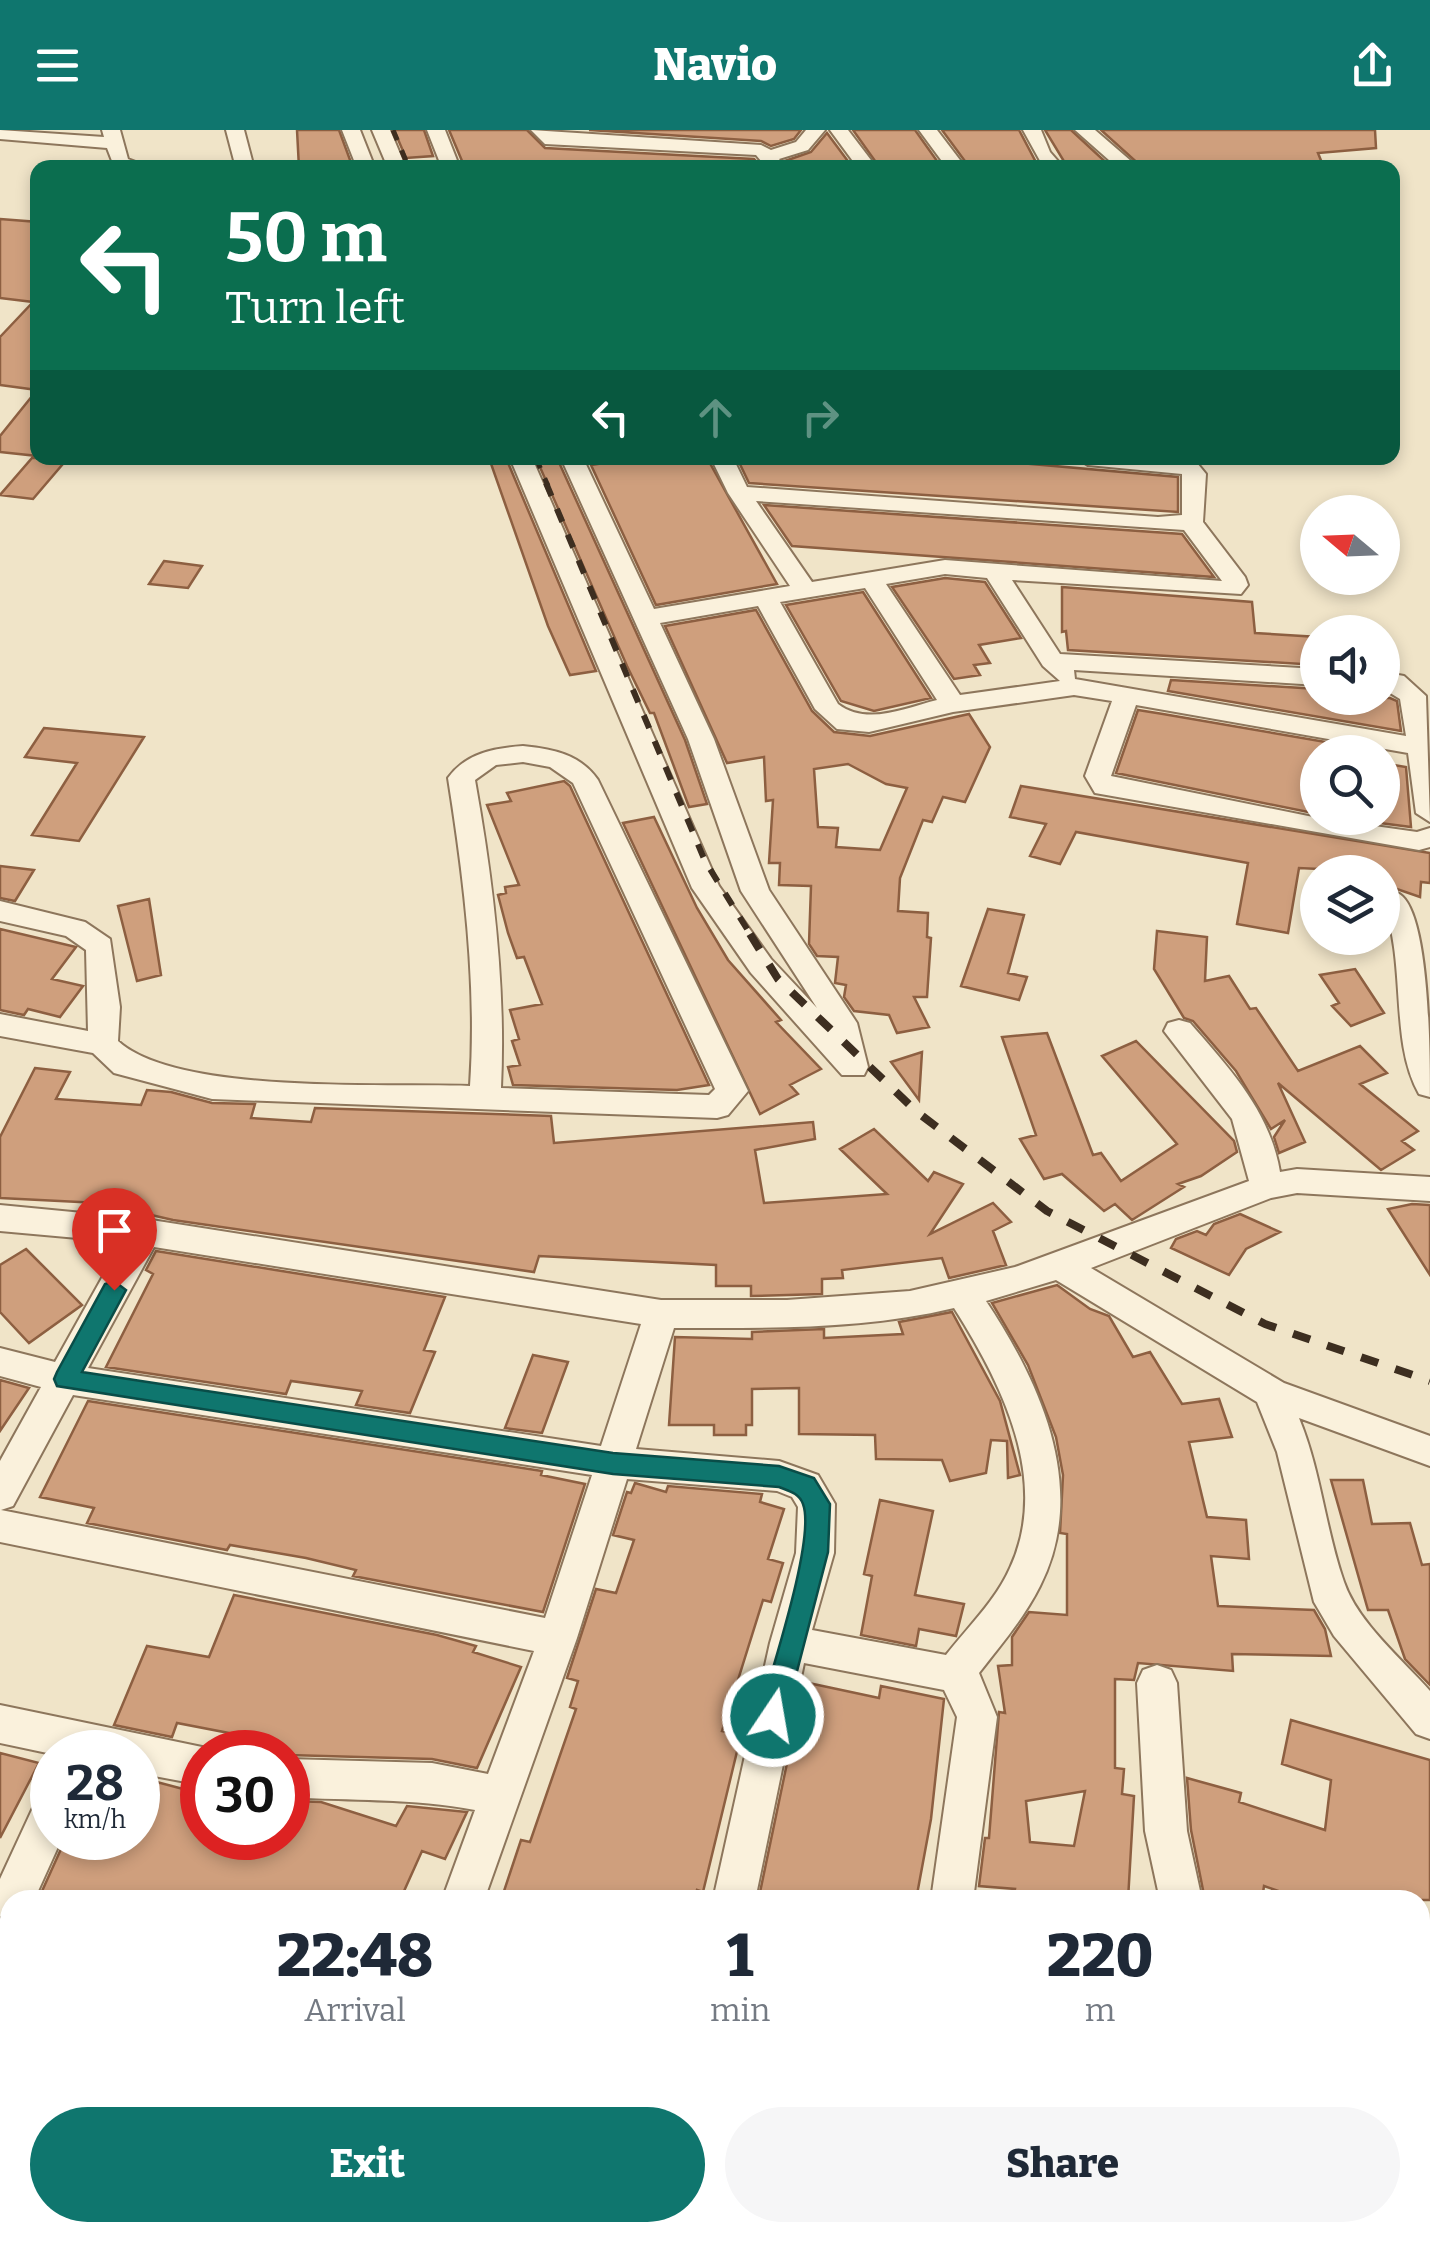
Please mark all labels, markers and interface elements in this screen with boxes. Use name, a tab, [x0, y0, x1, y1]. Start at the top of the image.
icon: menu	[30, 38, 85, 93]
text: Navio	[653, 38, 777, 92]
icon: share	[1345, 38, 1400, 93]
text: 50 m	[225, 196, 387, 280]
icon: left	[60, 200, 190, 330]
text: Turn left	[225, 281, 405, 335]
icon: left	[583, 390, 638, 445]
icon: ahead	[688, 390, 743, 445]
icon: right	[793, 390, 848, 445]
north arrow	[1300, 495, 1400, 595]
map controls	[1300, 495, 1400, 955]
button: sound	[1300, 615, 1400, 715]
button: search	[1300, 735, 1400, 835]
button: layers	[1300, 855, 1400, 955]
pin	[72, 1188, 157, 1291]
icon: arrive	[87, 1203, 142, 1258]
position arrow	[721, 1664, 825, 1768]
speed limit sign: 30	[180, 1730, 310, 1860]
text: 28	[66, 1753, 124, 1813]
text: km/h	[64, 1805, 126, 1835]
text: 22:48	[277, 1920, 433, 1992]
text: 1	[727, 1920, 753, 1992]
text: 220	[1047, 1920, 1153, 1992]
text: Arrival	[304, 1991, 406, 2029]
text: min	[710, 1991, 770, 2029]
text: m	[1085, 1991, 1115, 2029]
button: Exit	[30, 2107, 705, 2222]
button: Share	[725, 2107, 1400, 2222]

